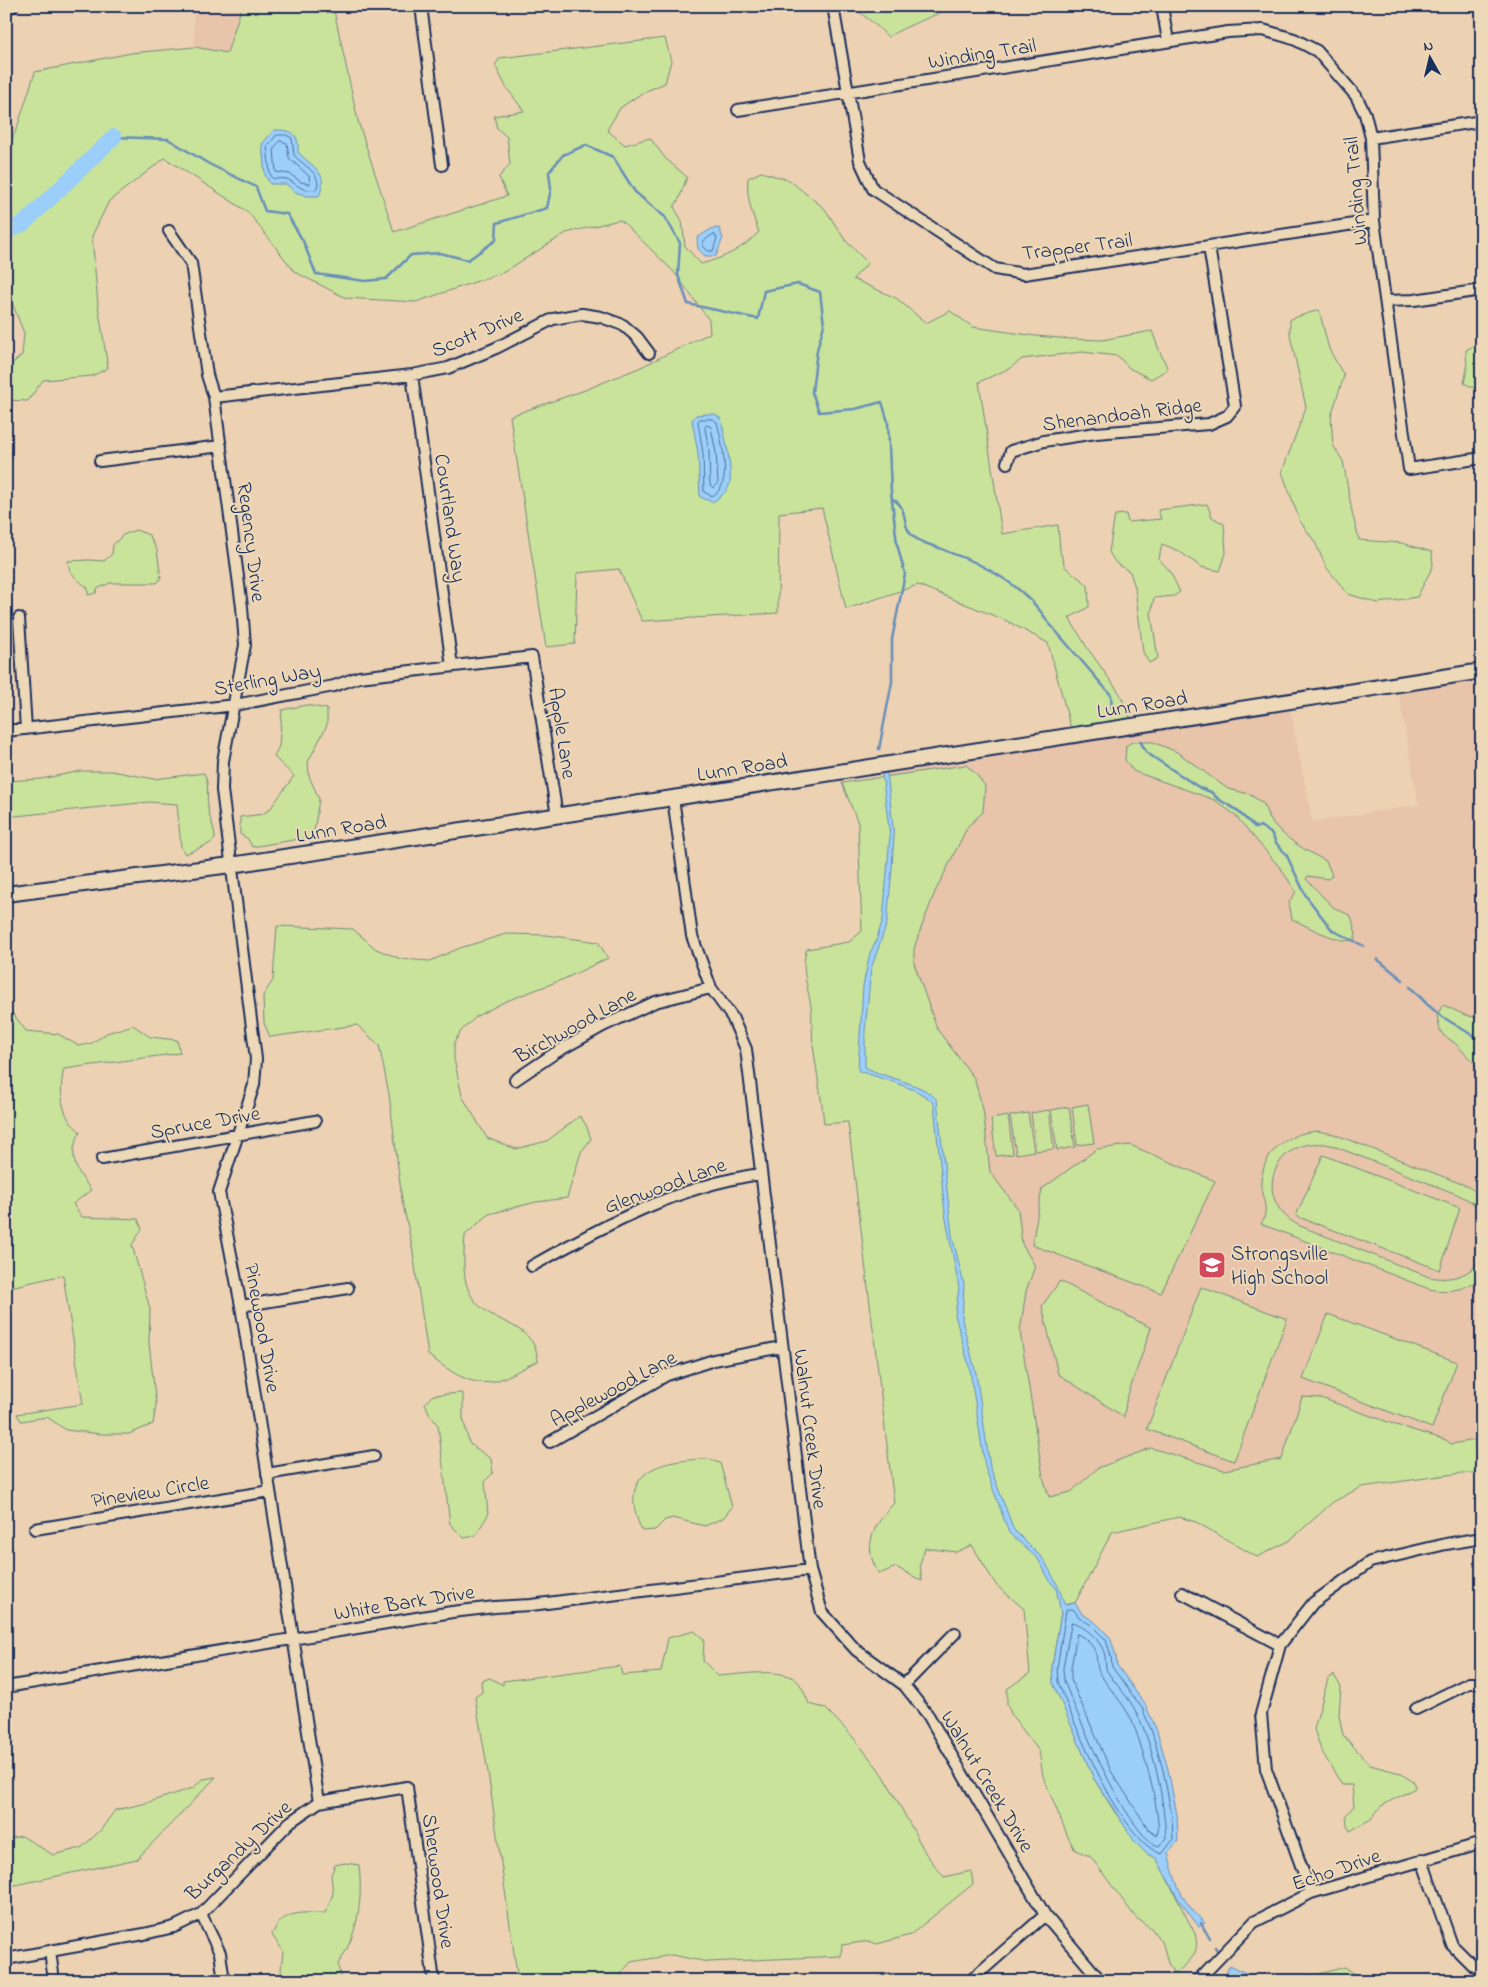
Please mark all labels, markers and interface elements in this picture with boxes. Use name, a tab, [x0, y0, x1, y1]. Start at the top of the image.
street label: Winding Trail	[926, 32, 1039, 80]
north arrow	[1406, 32, 1456, 82]
text: N	[1422, 36, 1435, 58]
street label: Winding Trail	[1337, 135, 1379, 247]
street label: Trapper Trail	[1020, 226, 1134, 270]
street label: Scott Drive	[427, 301, 529, 367]
street label: Shenandoah Ridge	[1041, 391, 1204, 443]
street label: Courtland Way	[423, 452, 473, 585]
street label: Regency Drive	[226, 481, 272, 605]
street label: Sterling Way	[212, 657, 324, 707]
street label: Lunn Road	[1095, 684, 1190, 728]
street label: Apple Lane	[539, 685, 583, 782]
street label: Lunn Road	[695, 747, 790, 791]
street label: Lunn Road	[294, 808, 389, 852]
street label: Birchwood Lane	[509, 981, 643, 1073]
street label: Spruce Drive	[148, 1099, 263, 1148]
street label: Glenwood Lane	[601, 1151, 731, 1223]
place label: Strongsville High School	[1231, 1240, 1328, 1296]
school or university icon: Strongsville High School	[1197, 1250, 1227, 1280]
street label: Pinewood Drive	[235, 1261, 287, 1396]
street label: Applewood Lane	[545, 1344, 683, 1436]
street label: Walnut Creek Drive	[784, 1348, 834, 1512]
street label: Pineview Circle	[89, 1469, 212, 1517]
street label: White Bark Drive	[332, 1578, 477, 1630]
street label: Walnut Creek Drive	[932, 1705, 1041, 1859]
street label: Burgandy Drive	[179, 1794, 301, 1911]
street label: Sherwood Drive	[413, 1812, 461, 1951]
street label: Echo Drive	[1288, 1842, 1386, 1900]

